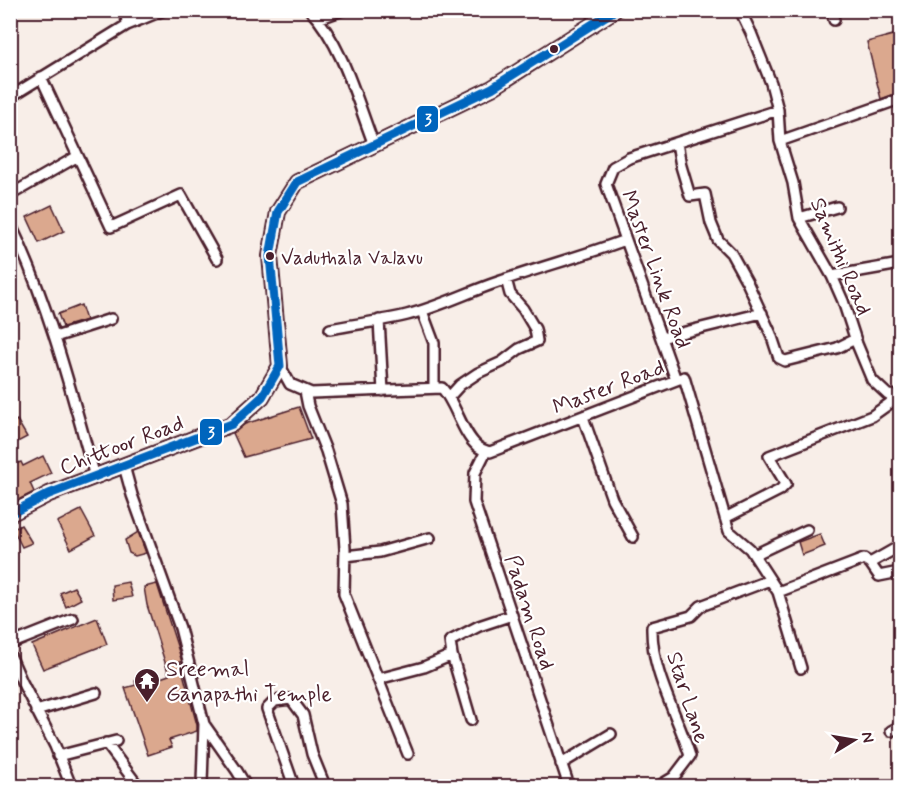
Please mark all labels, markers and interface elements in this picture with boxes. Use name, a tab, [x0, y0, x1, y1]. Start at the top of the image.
unlabelled marker	[548, 43, 560, 55]
line badge: 3	[416, 105, 439, 133]
text: 3	[424, 110, 432, 131]
street label: Master Link Road	[613, 187, 697, 353]
street label: Samithi Road	[803, 194, 877, 320]
place label: Vaduthala Valavu	[281, 245, 423, 272]
marker: Vaduthala Valavu	[264, 250, 276, 262]
street label: Master Road	[549, 354, 669, 422]
street label: Chittoor Road	[56, 409, 188, 482]
line badge: 3	[199, 418, 223, 446]
text: 3	[207, 423, 215, 444]
street label: Padam Road	[497, 552, 561, 674]
street label: Star Lane	[659, 648, 715, 747]
place label: Sreemal Ganapathi Temple	[166, 656, 332, 709]
temple icon: Sreemal Ganapathi Temple	[132, 666, 162, 704]
north arrow	[824, 710, 884, 770]
text: N	[856, 730, 879, 745]

